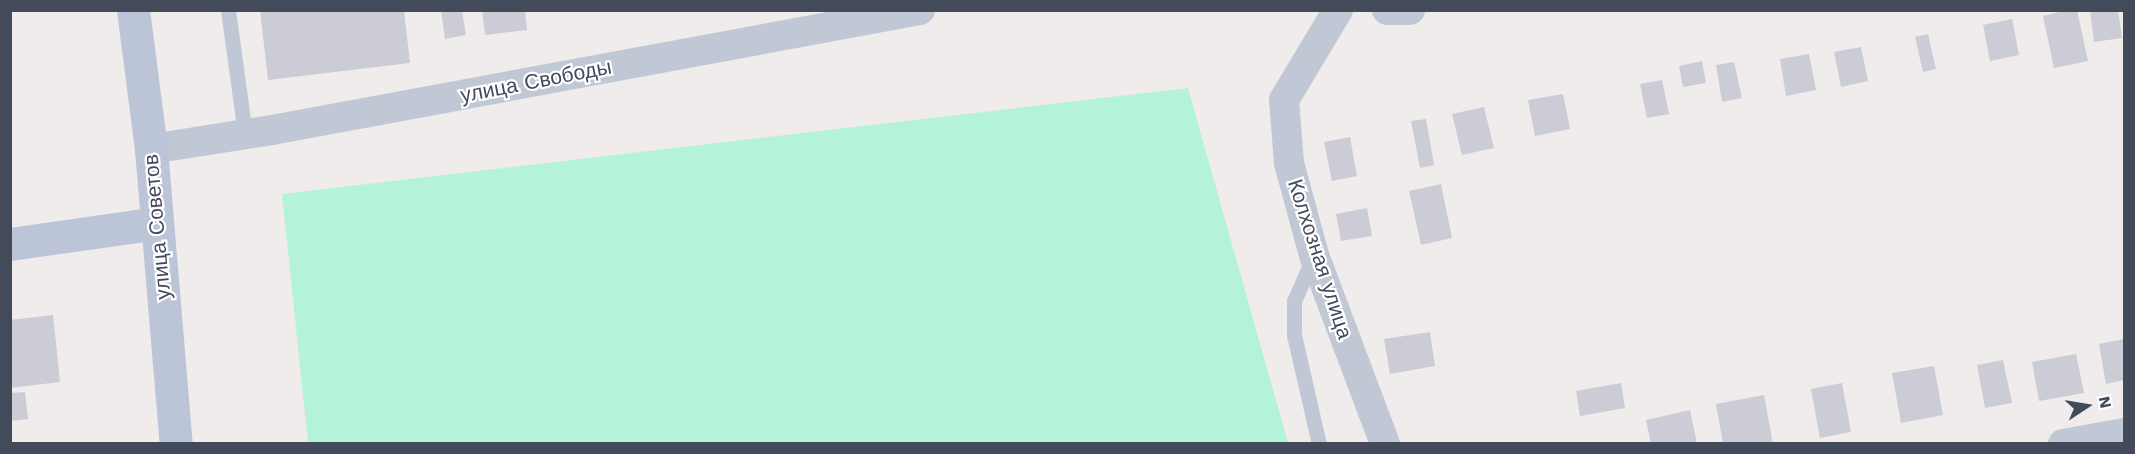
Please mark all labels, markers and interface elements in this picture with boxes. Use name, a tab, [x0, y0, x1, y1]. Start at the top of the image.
street label: улица Свободы	[458, 54, 614, 108]
street label: улица Советов	[138, 153, 176, 301]
street label: Колхозная улица	[1282, 176, 1358, 342]
north arrow	[2057, 376, 2117, 436]
text: N	[2095, 394, 2116, 410]

